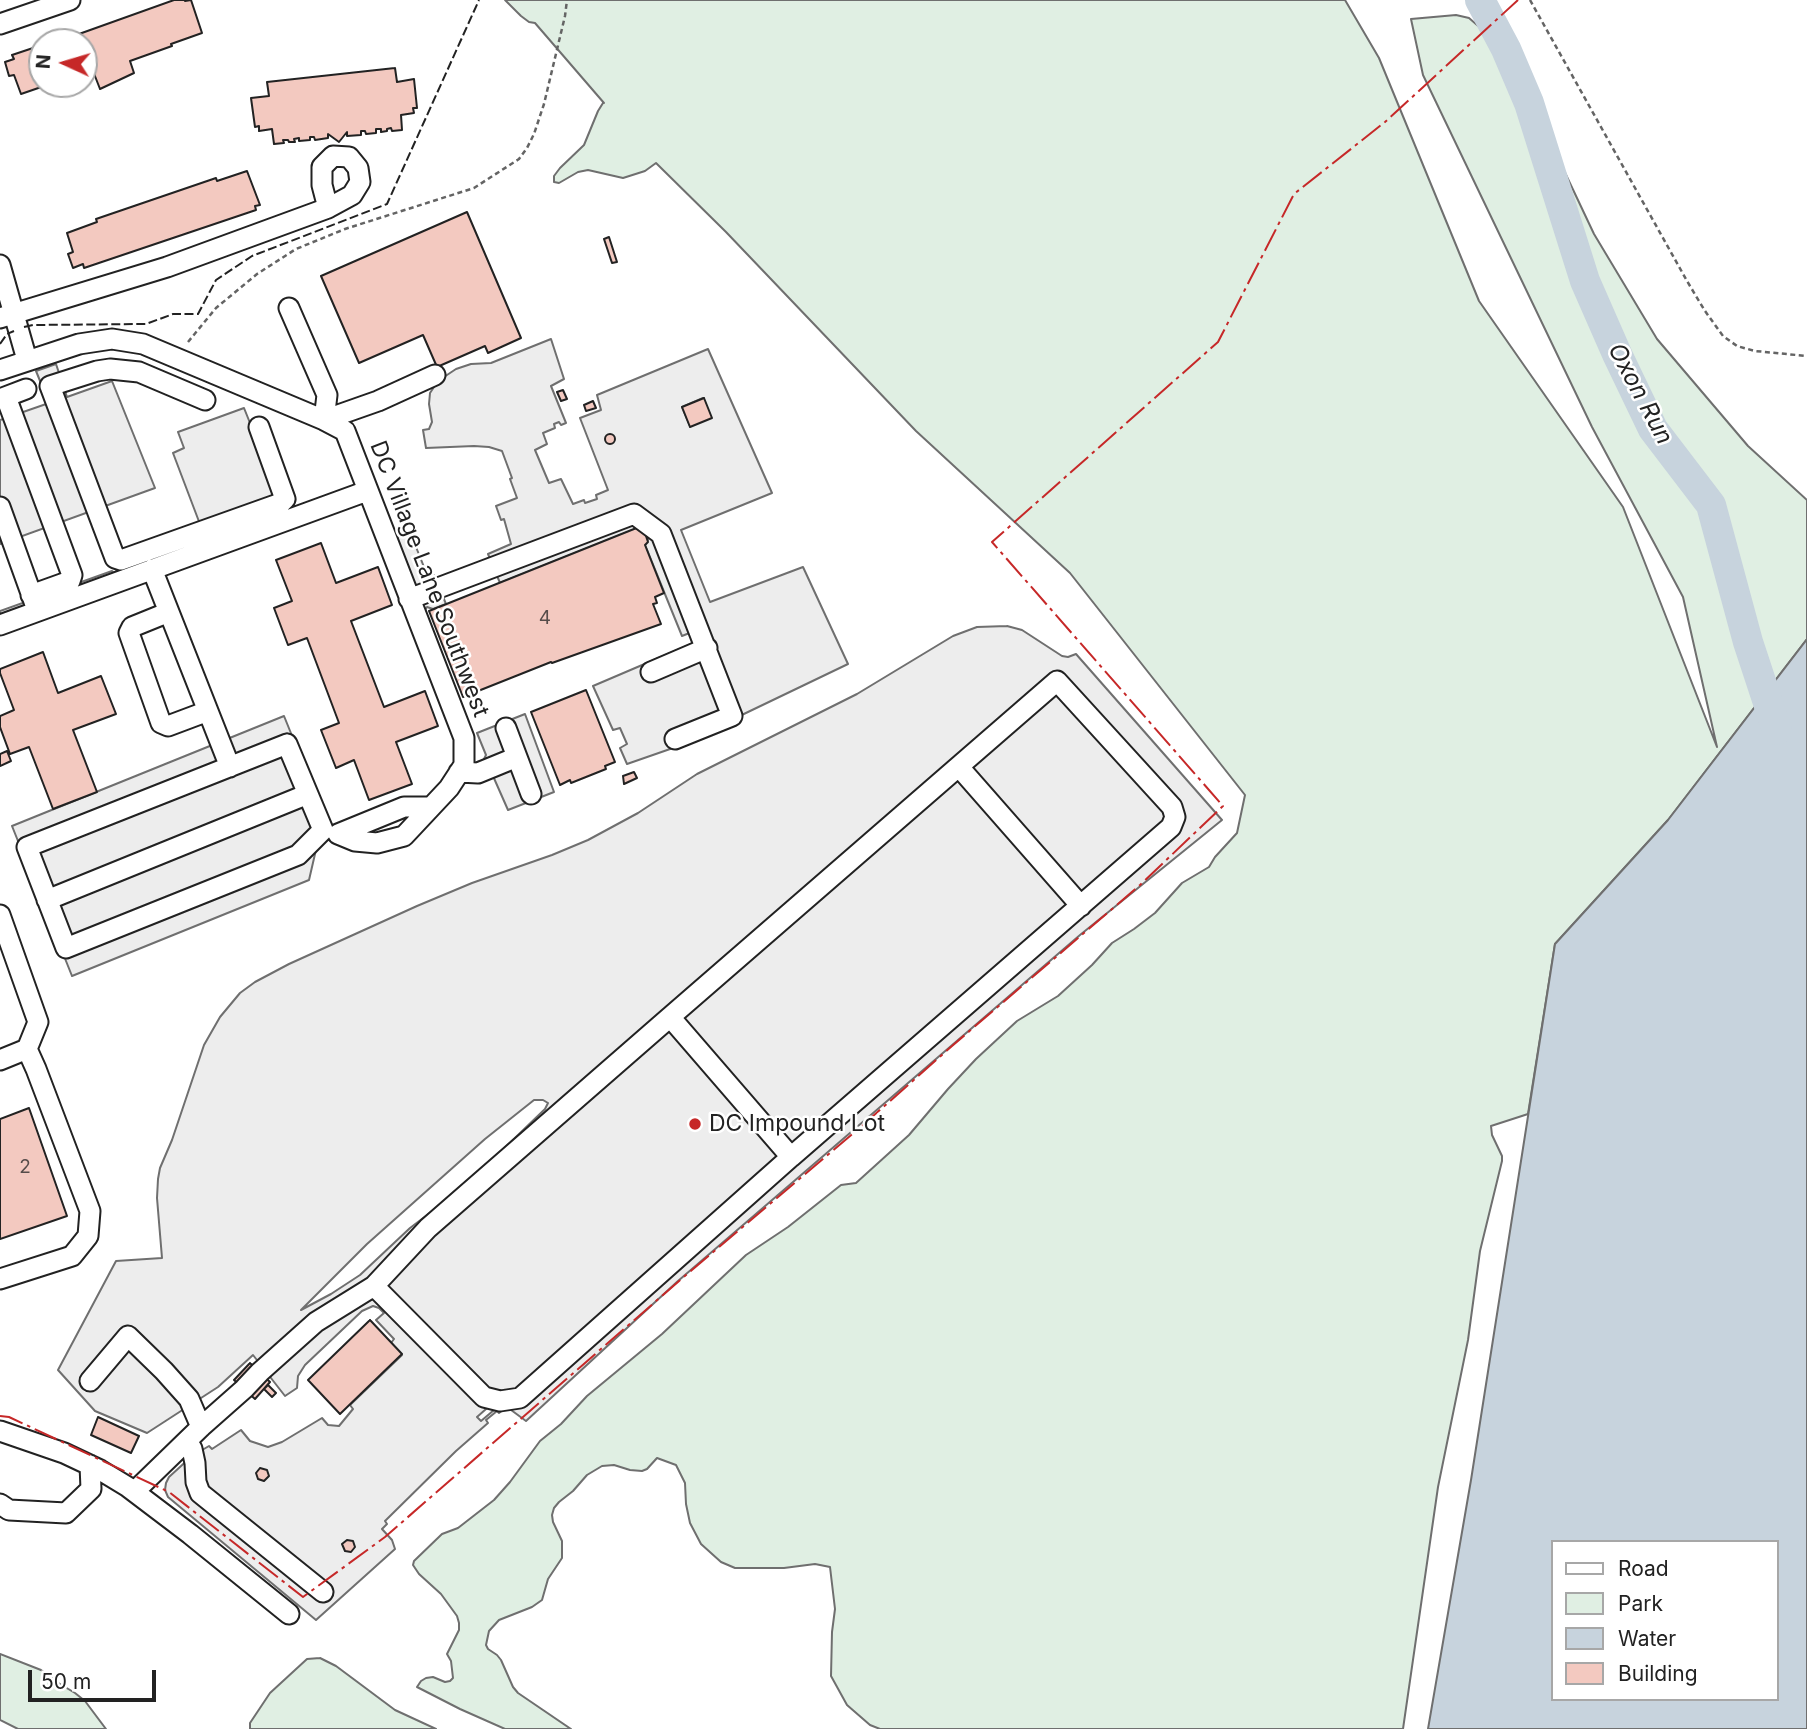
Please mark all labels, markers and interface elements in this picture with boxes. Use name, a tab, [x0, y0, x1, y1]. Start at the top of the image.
north arrow	[28, 28, 98, 98]
text: N	[32, 54, 56, 70]
water label: Oxon Run	[1601, 339, 1679, 449]
street label: DC Village Lane Southwest	[364, 437, 494, 721]
house number: 4	[539, 607, 551, 629]
place label: DC Impound Lot	[709, 1110, 885, 1138]
marker: DC Impound Lot	[687, 1116, 703, 1132]
house number: 2	[19, 1156, 31, 1178]
legend	[1552, 1540, 1779, 1701]
text: Road	[1618, 1556, 1669, 1581]
text: Park	[1618, 1591, 1663, 1616]
text: Water	[1618, 1626, 1676, 1651]
scale bar	[32, 1656, 159, 1700]
text: Building	[1618, 1661, 1698, 1686]
text: 50 m	[41, 1669, 91, 1694]

